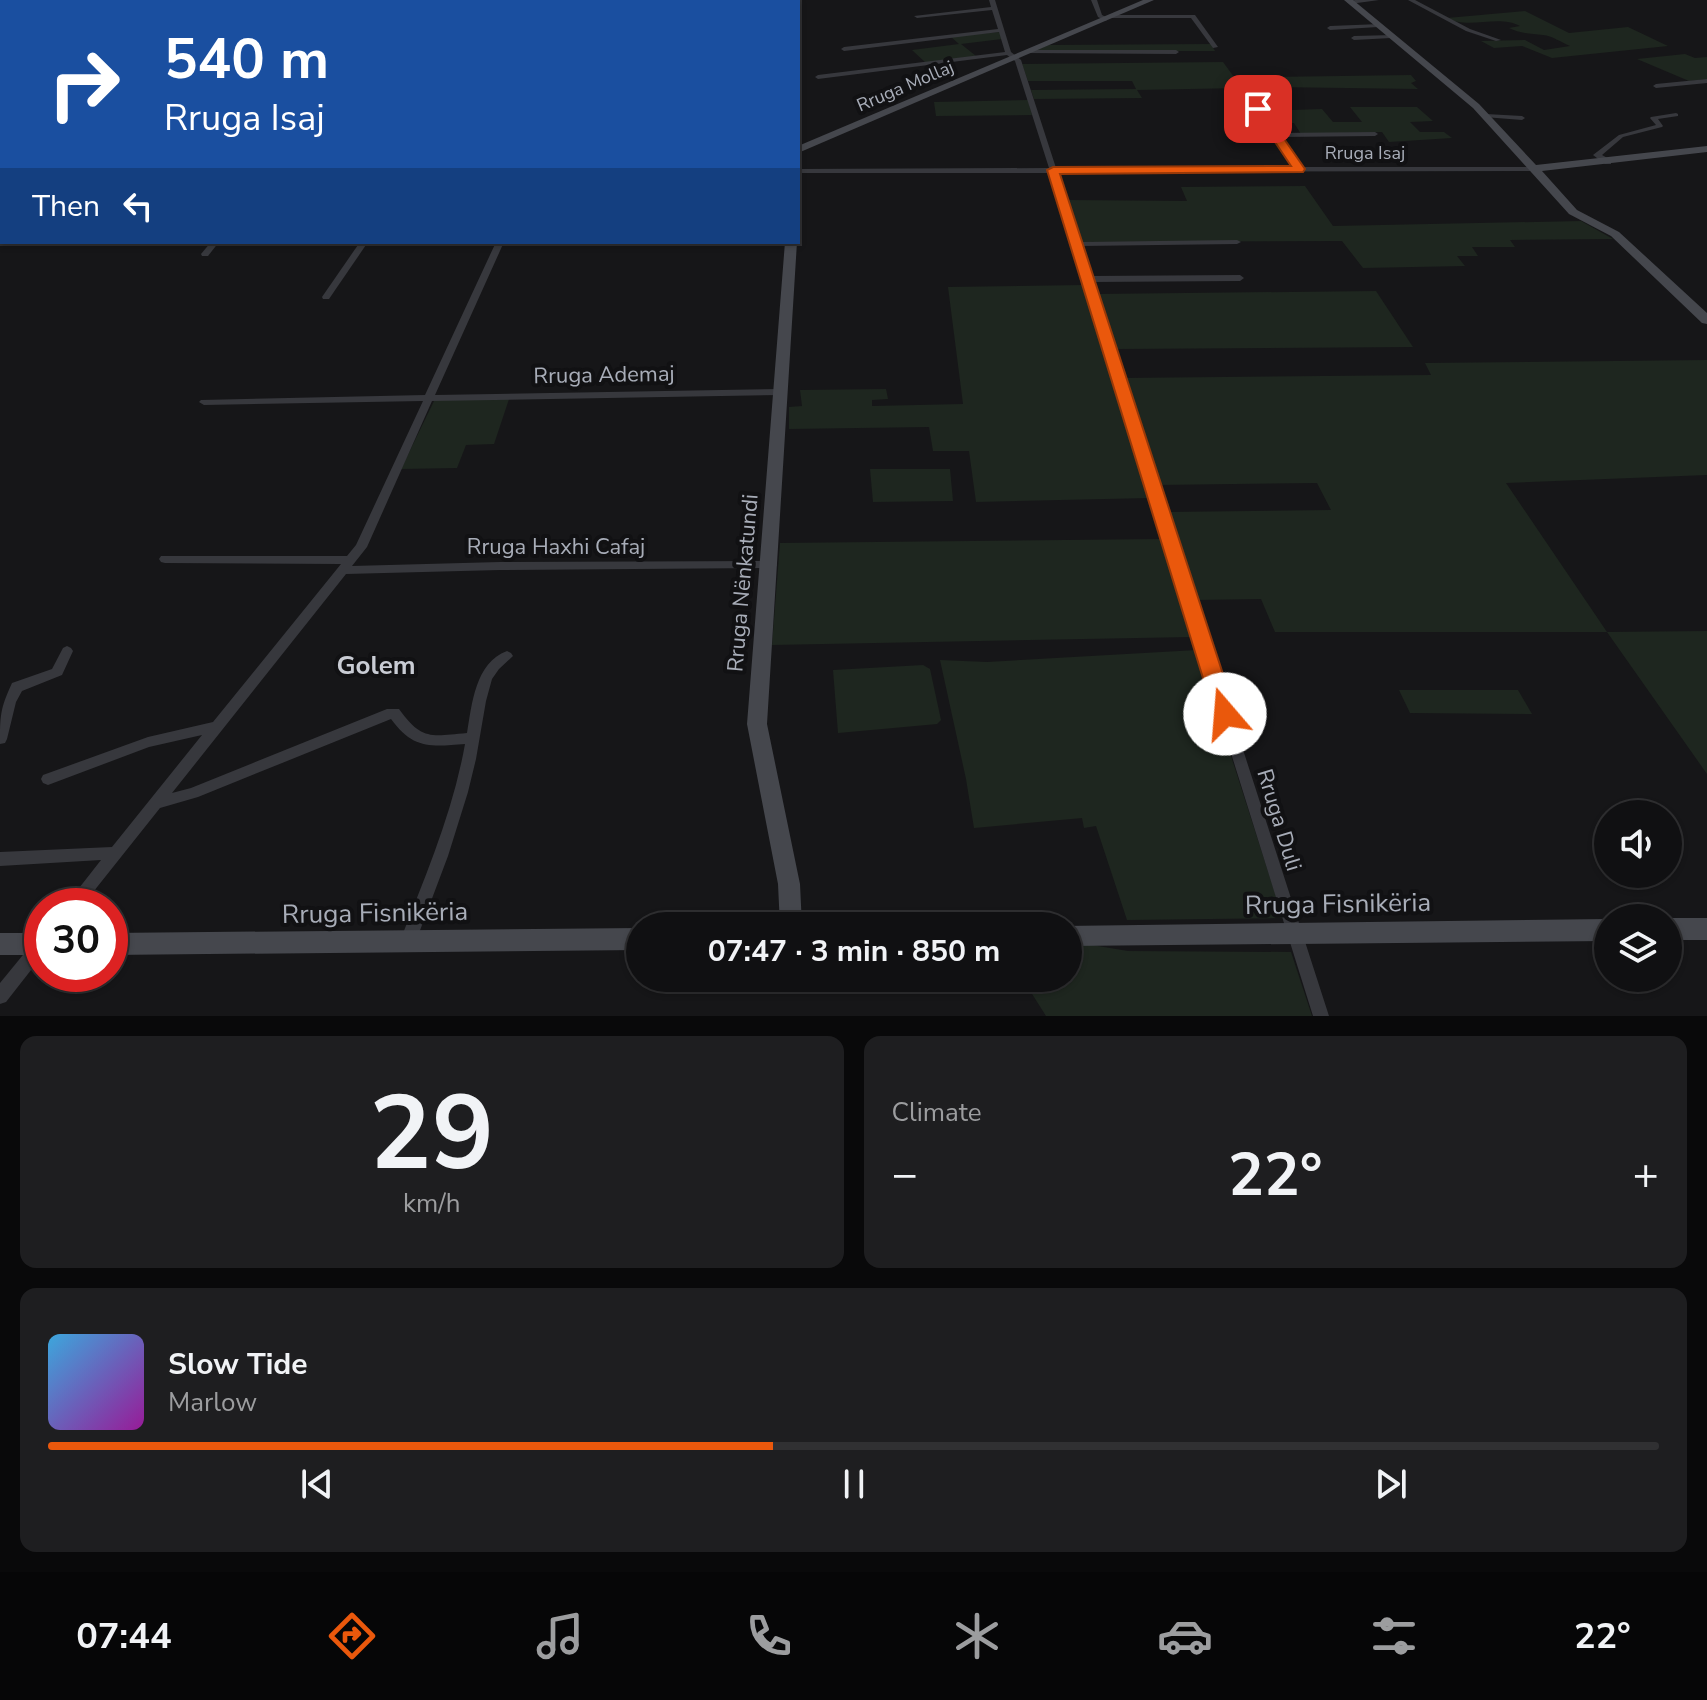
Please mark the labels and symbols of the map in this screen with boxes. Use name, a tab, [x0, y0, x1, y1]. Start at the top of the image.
street label: Rruga Mollaj	[853, 55, 957, 117]
pin	[1224, 75, 1292, 143]
street label: Rruga Isaj	[1325, 141, 1405, 165]
street label: Rruga Ademaj	[533, 359, 675, 391]
street label: Rruga Nënkatundi	[720, 493, 766, 673]
street label: Rruga Haxhi Cafaj	[467, 532, 645, 562]
district label: Golem	[336, 648, 416, 683]
position arrow	[1183, 672, 1267, 756]
street label: Rruga Duli	[1249, 765, 1309, 875]
street label: Rruga Fisnikëria	[1245, 885, 1431, 923]
speed limit sign: 30	[24, 888, 128, 992]
street label: Rruga Fisnikëria	[282, 894, 468, 932]

